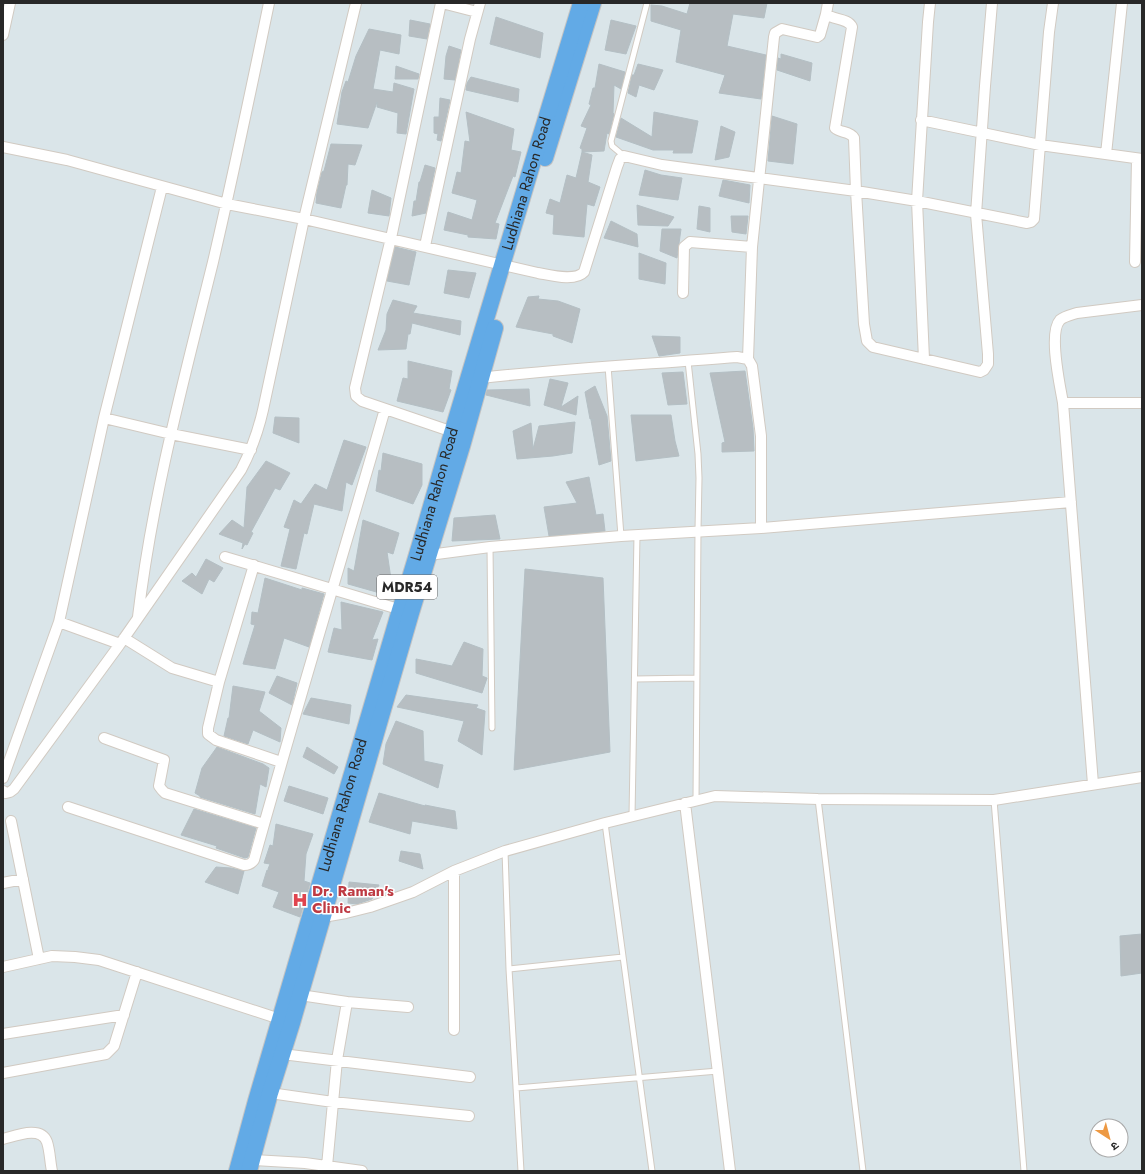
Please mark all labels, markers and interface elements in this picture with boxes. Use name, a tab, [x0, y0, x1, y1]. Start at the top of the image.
street label: Ludhiana Rahon Road	[496, 114, 557, 253]
street label: Ludhiana Rahon Road	[405, 425, 464, 564]
road number: MDR54	[377, 575, 437, 599]
street label: Ludhiana Rahon Road	[313, 736, 373, 874]
place label: Dr. Raman's Clinic	[312, 880, 394, 919]
hospital icon: Dr. Raman's Clinic	[291, 891, 309, 909]
north arrow	[1089, 1118, 1129, 1158]
text: उ	[1107, 1138, 1122, 1155]

